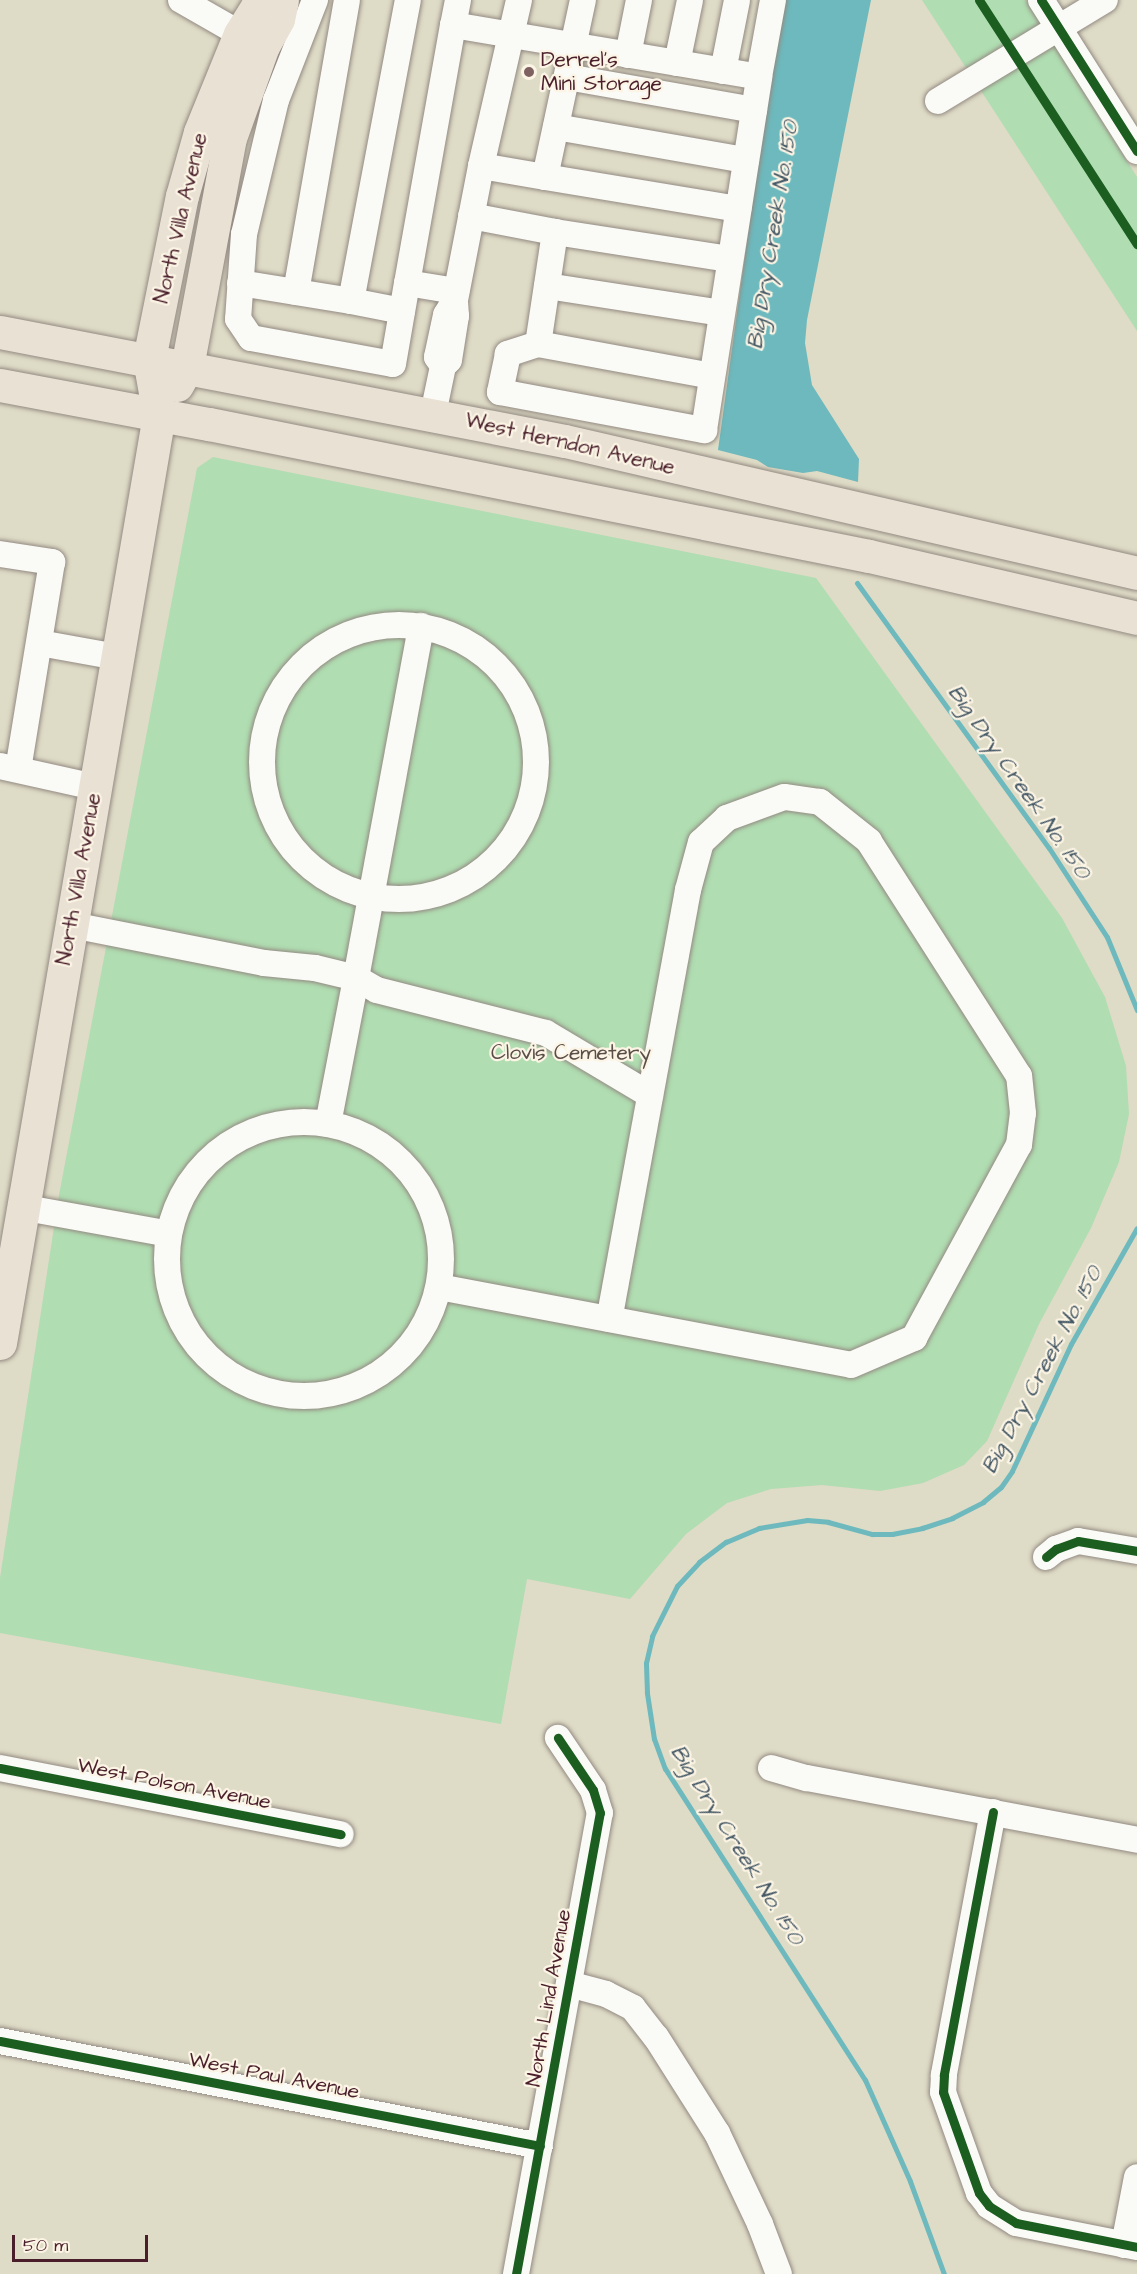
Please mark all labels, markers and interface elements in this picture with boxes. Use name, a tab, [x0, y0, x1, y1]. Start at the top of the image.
place label: Derrel's Mini Storage	[541, 47, 662, 97]
marker: Derrel's Mini Storage	[522, 65, 536, 79]
water label: Big Dry Creek No. 150	[742, 119, 804, 351]
street label: North Villa Avenue	[149, 130, 213, 306]
street label: West Herndon Avenue	[463, 408, 677, 480]
water label: Big Dry Creek No. 150	[942, 680, 1096, 884]
street label: North Villa Avenue	[51, 791, 107, 967]
park label: Clovis Cemetery	[491, 1040, 651, 1066]
water label: Big Dry Creek No. 150	[976, 1262, 1108, 1478]
water label: Big Dry Creek No. 150	[665, 1740, 809, 1950]
street label: West Polson Avenue	[75, 1753, 273, 1815]
street label: North Lind Avenue	[521, 1907, 577, 2089]
street label: West Paul Avenue	[187, 2047, 361, 2105]
scale bar	[15, 2223, 152, 2261]
text: 50 m	[23, 2233, 68, 2258]

